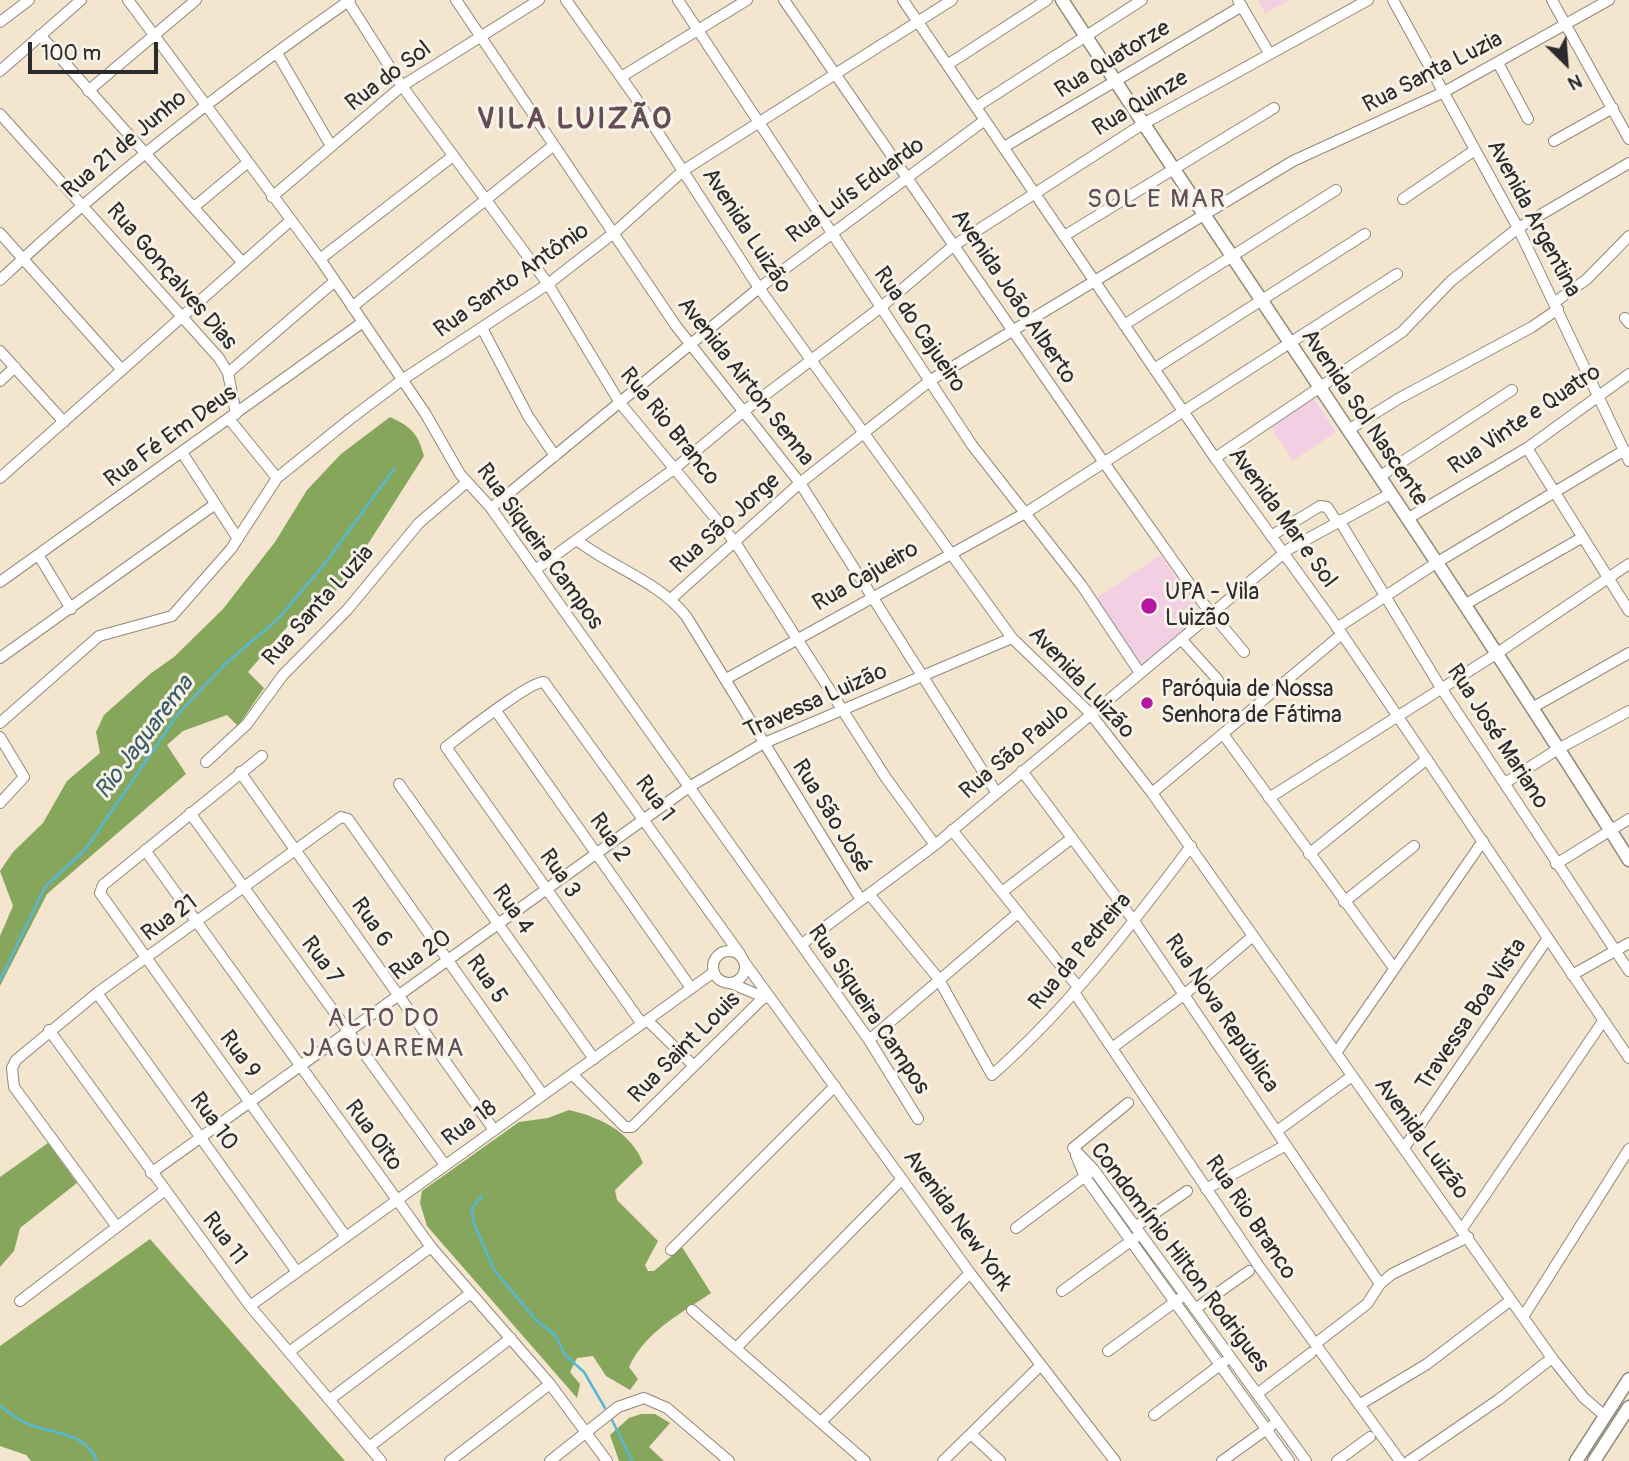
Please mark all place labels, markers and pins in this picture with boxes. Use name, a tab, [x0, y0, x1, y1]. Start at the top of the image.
place label: UPA - Vila Luizão	[1165, 579, 1259, 633]
marker: UPA - Vila Luizão	[1139, 596, 1159, 616]
place label: Paróquia de Nossa Senhora de Fátima	[1161, 676, 1342, 730]
marker: Paróquia de Nossa Senhora de Fátima	[1139, 695, 1155, 711]

